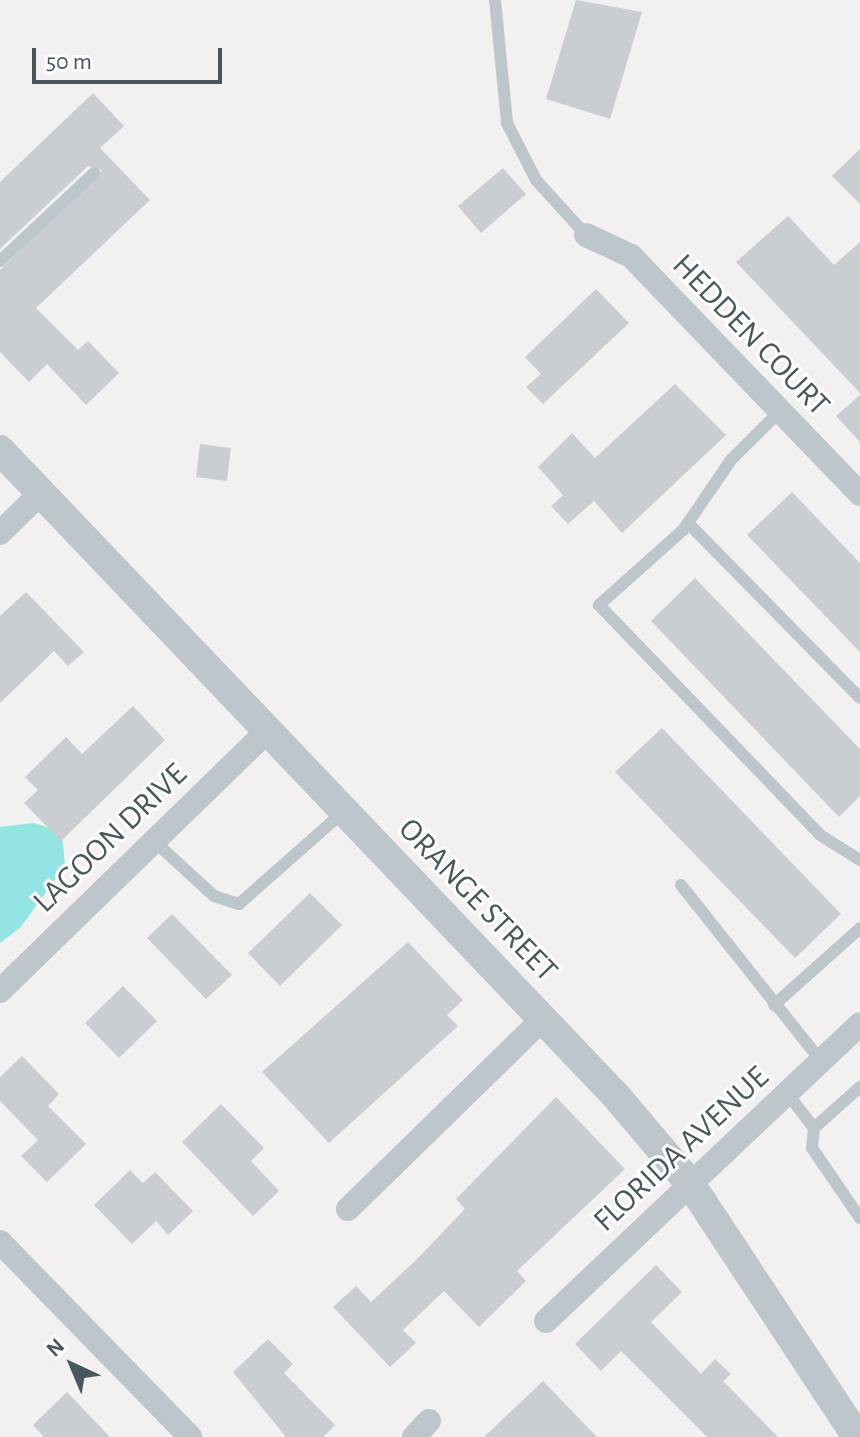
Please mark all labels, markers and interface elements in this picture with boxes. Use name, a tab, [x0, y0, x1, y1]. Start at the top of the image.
scale bar	[36, 32, 226, 82]
text: 50 m	[46, 50, 92, 74]
street label: HEDDEN COURT	[664, 246, 838, 424]
street label: LAGOON DRIVE	[25, 755, 195, 921]
street label: ORANGE STREET	[390, 810, 566, 990]
street label: FLORIDA AVENUE	[586, 1058, 776, 1240]
north arrow	[32, 1325, 112, 1405]
text: N	[42, 1335, 68, 1361]

